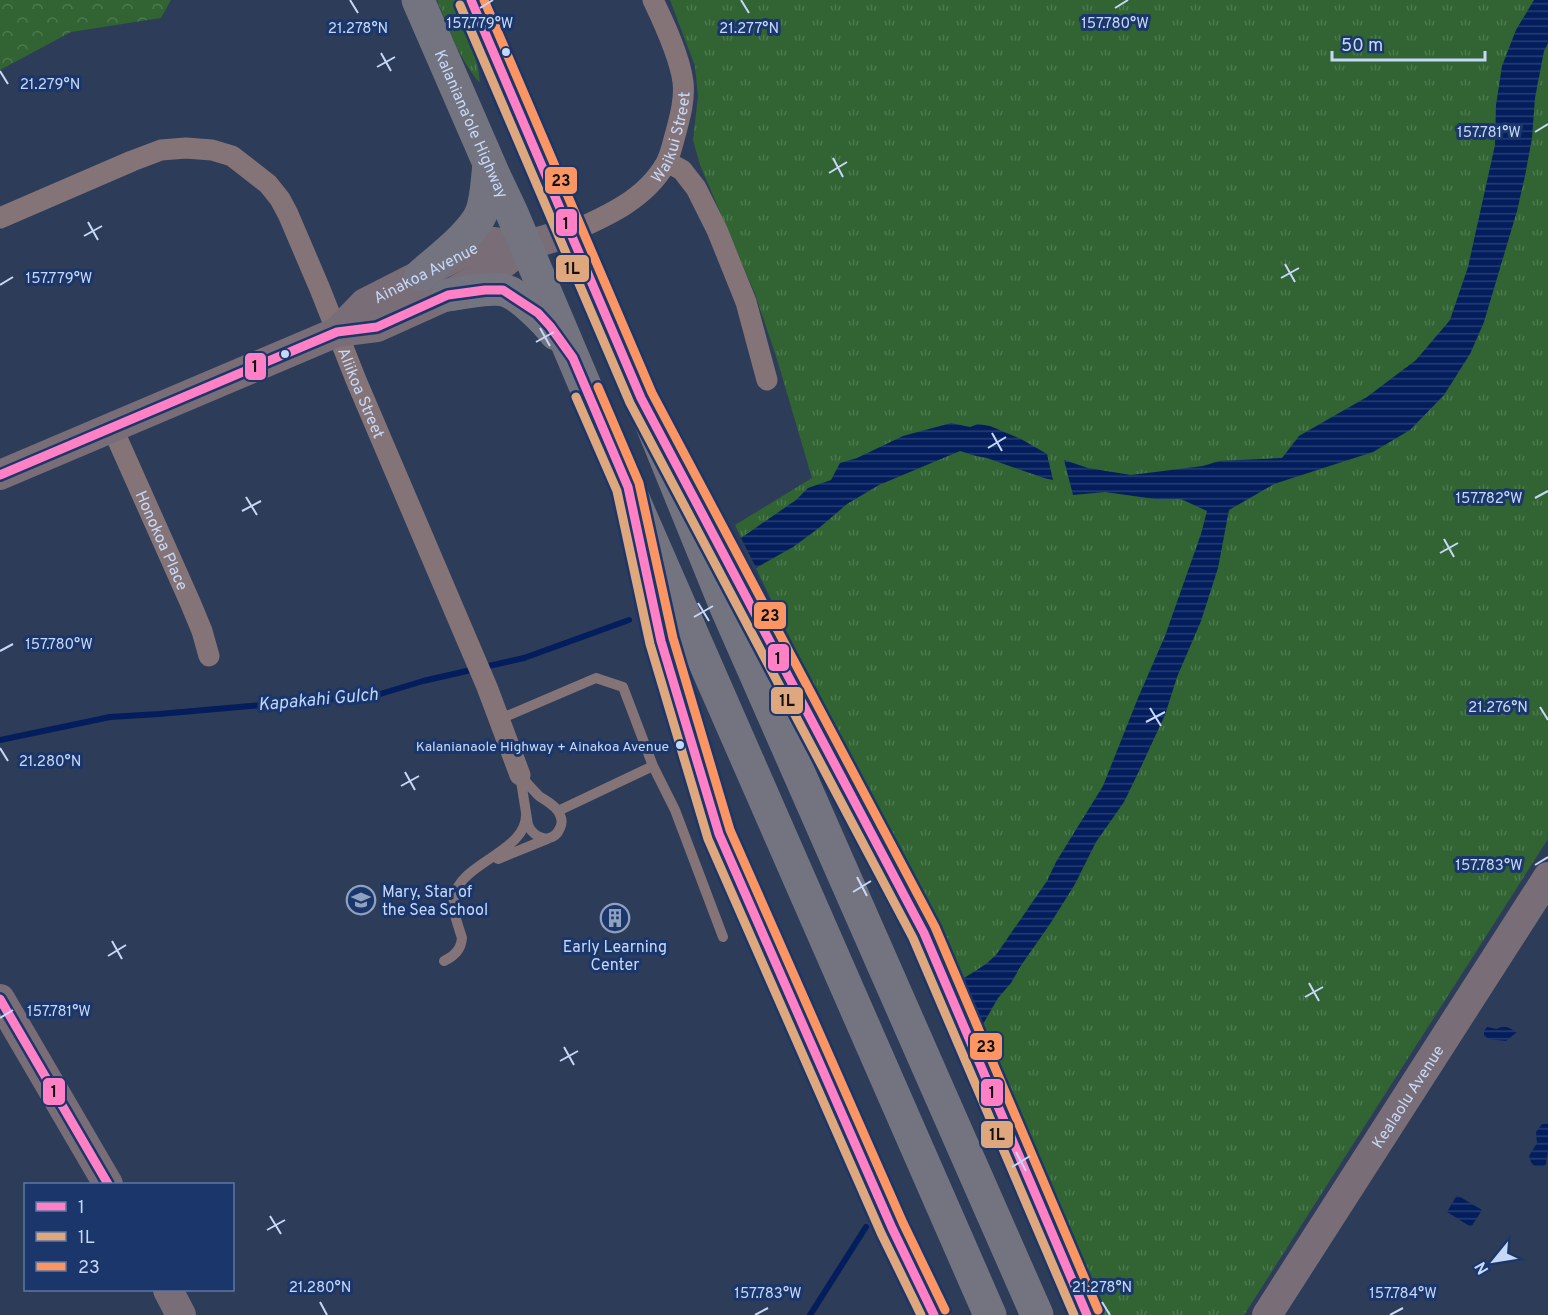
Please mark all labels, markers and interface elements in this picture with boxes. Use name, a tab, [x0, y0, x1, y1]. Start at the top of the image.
text: 157.779°W	[447, 15, 513, 34]
text: 157.780°W	[1081, 15, 1149, 34]
text: 21.278°N	[328, 20, 388, 39]
text: 21.277°N	[719, 20, 779, 39]
scale bar	[1332, 24, 1485, 62]
text: 50 m	[1341, 35, 1383, 58]
unlabelled marker	[500, 46, 512, 58]
street label: Kalaniana’ole Highway	[429, 47, 512, 202]
text: 21.279°N	[20, 76, 80, 95]
street label: Waikui Street	[648, 91, 695, 188]
text: 157.781°W	[1457, 124, 1521, 143]
line badge: 23	[544, 166, 578, 195]
text: 23	[551, 172, 571, 192]
line badge: 1	[555, 208, 578, 237]
text: 1	[563, 215, 569, 235]
street label: Ainakoa Avenue	[371, 239, 482, 309]
line badge: 1L	[555, 254, 590, 283]
text: 1L	[564, 260, 580, 280]
text: 157.779°W	[26, 270, 92, 289]
street label: Aliikoa Street	[332, 345, 388, 442]
unlabelled marker	[279, 348, 291, 360]
line badge: 1	[244, 352, 267, 381]
text: 1	[252, 358, 258, 378]
street label: Honokoa Place	[130, 488, 192, 594]
text: 157.782°W	[1455, 490, 1523, 509]
line badge: 23	[753, 601, 787, 630]
text: 23	[760, 607, 780, 627]
text: 157.780°W	[25, 636, 93, 655]
line badge: 1	[767, 643, 790, 672]
text: 1	[775, 650, 781, 670]
water label: Kapakahi Gulch	[257, 684, 379, 717]
line badge: 1L	[770, 686, 804, 715]
text: 1L	[779, 692, 795, 712]
text: 21.276°N	[1468, 699, 1528, 718]
place label: Kalanianaole Highway + Ainakoa Avenue	[416, 739, 669, 756]
marker: Kalanianaole Highway + Ainakoa Avenue	[674, 739, 686, 751]
text: 21.280°N	[19, 753, 81, 772]
text: 157.783°W	[1455, 857, 1523, 876]
place label: Mary, Star of the Sea School	[382, 883, 488, 921]
school or university icon: Mary, Star of the Sea School	[345, 884, 377, 916]
building icon: Early Learning Center	[599, 902, 631, 934]
place label: Early Learning Center	[563, 938, 667, 976]
text: 157.781°W	[27, 1003, 91, 1022]
line badge: 23	[969, 1032, 1003, 1061]
text: 23	[976, 1038, 996, 1058]
street label: Kealaolu Avenue	[1369, 1042, 1450, 1153]
line badge: 1	[42, 1077, 66, 1106]
line badge: 1	[980, 1078, 1004, 1107]
text: 1	[51, 1083, 57, 1103]
text: 1	[989, 1084, 995, 1104]
line badge: 1L	[980, 1120, 1014, 1149]
text: 1L	[989, 1126, 1005, 1146]
legend	[24, 1183, 234, 1291]
text: 1	[78, 1197, 85, 1220]
text: 1L	[78, 1227, 95, 1250]
north arrow	[1464, 1231, 1524, 1291]
text: 23	[78, 1257, 100, 1280]
text: N	[1471, 1258, 1494, 1277]
text: 21.280°N	[289, 1279, 351, 1298]
text: 21.278°N	[1072, 1279, 1132, 1298]
text: 157.783°W	[734, 1285, 802, 1304]
text: 157.784°W	[1369, 1285, 1437, 1304]

